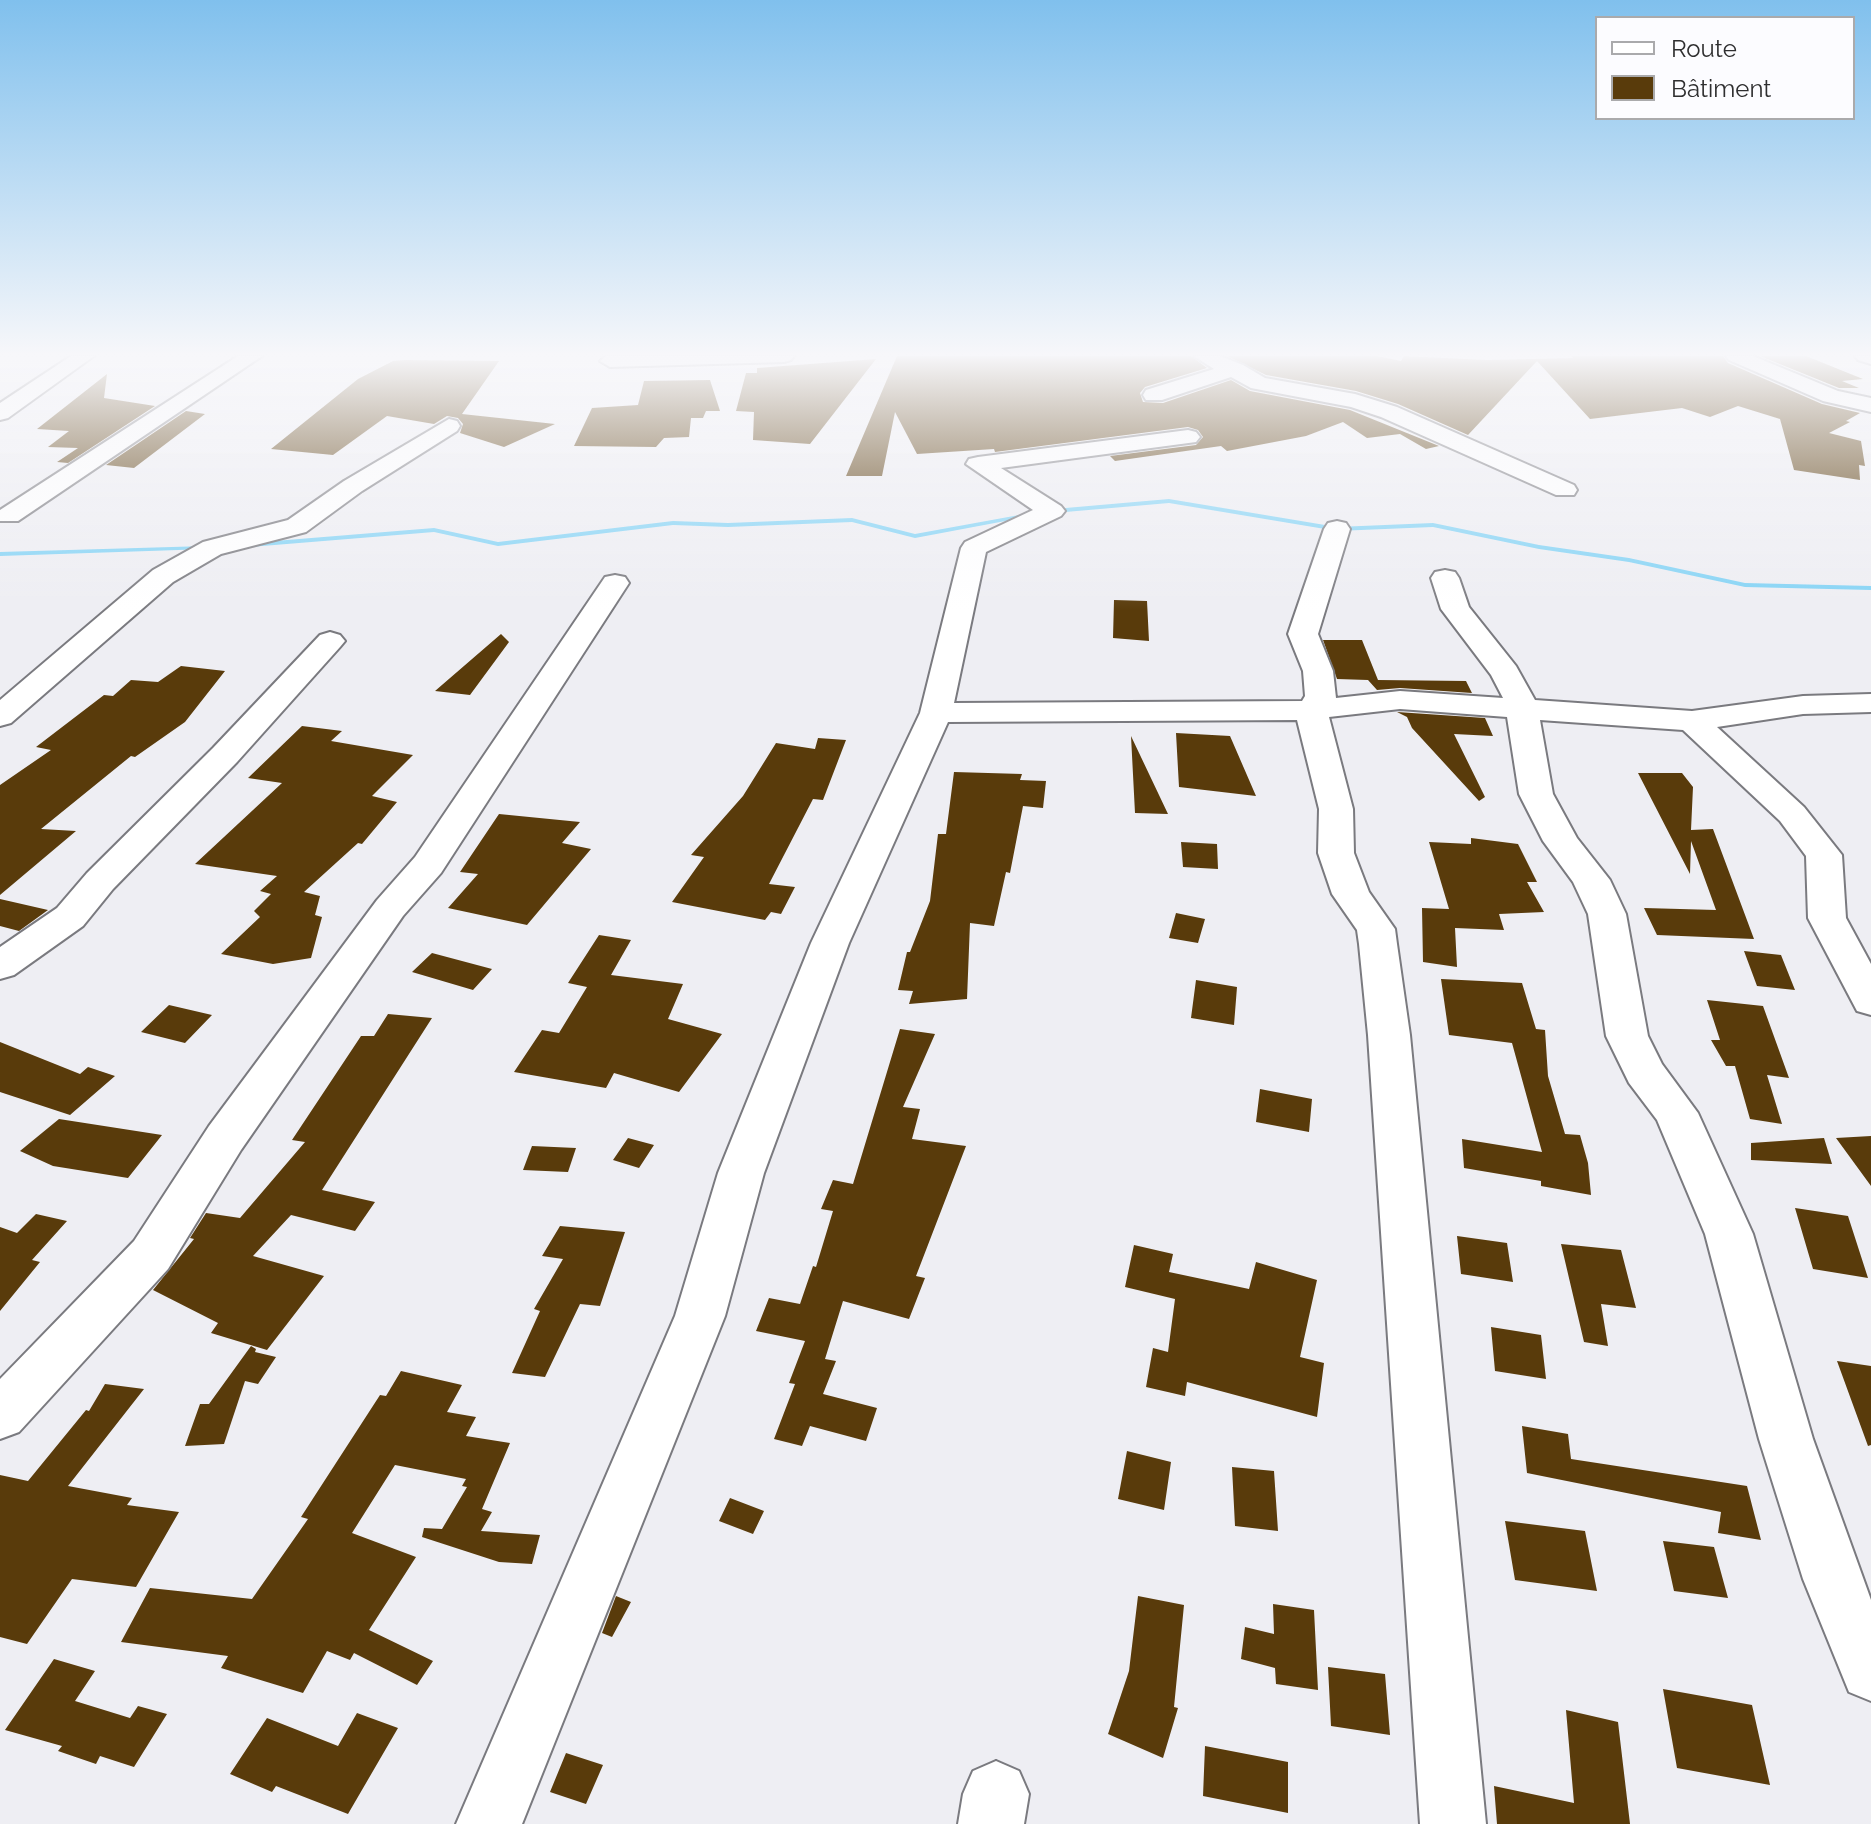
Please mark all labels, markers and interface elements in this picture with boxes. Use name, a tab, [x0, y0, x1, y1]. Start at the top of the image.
legend	[1595, 16, 1855, 120]
text: Route	[1671, 34, 1737, 63]
text: Bâtiment	[1671, 74, 1771, 103]

